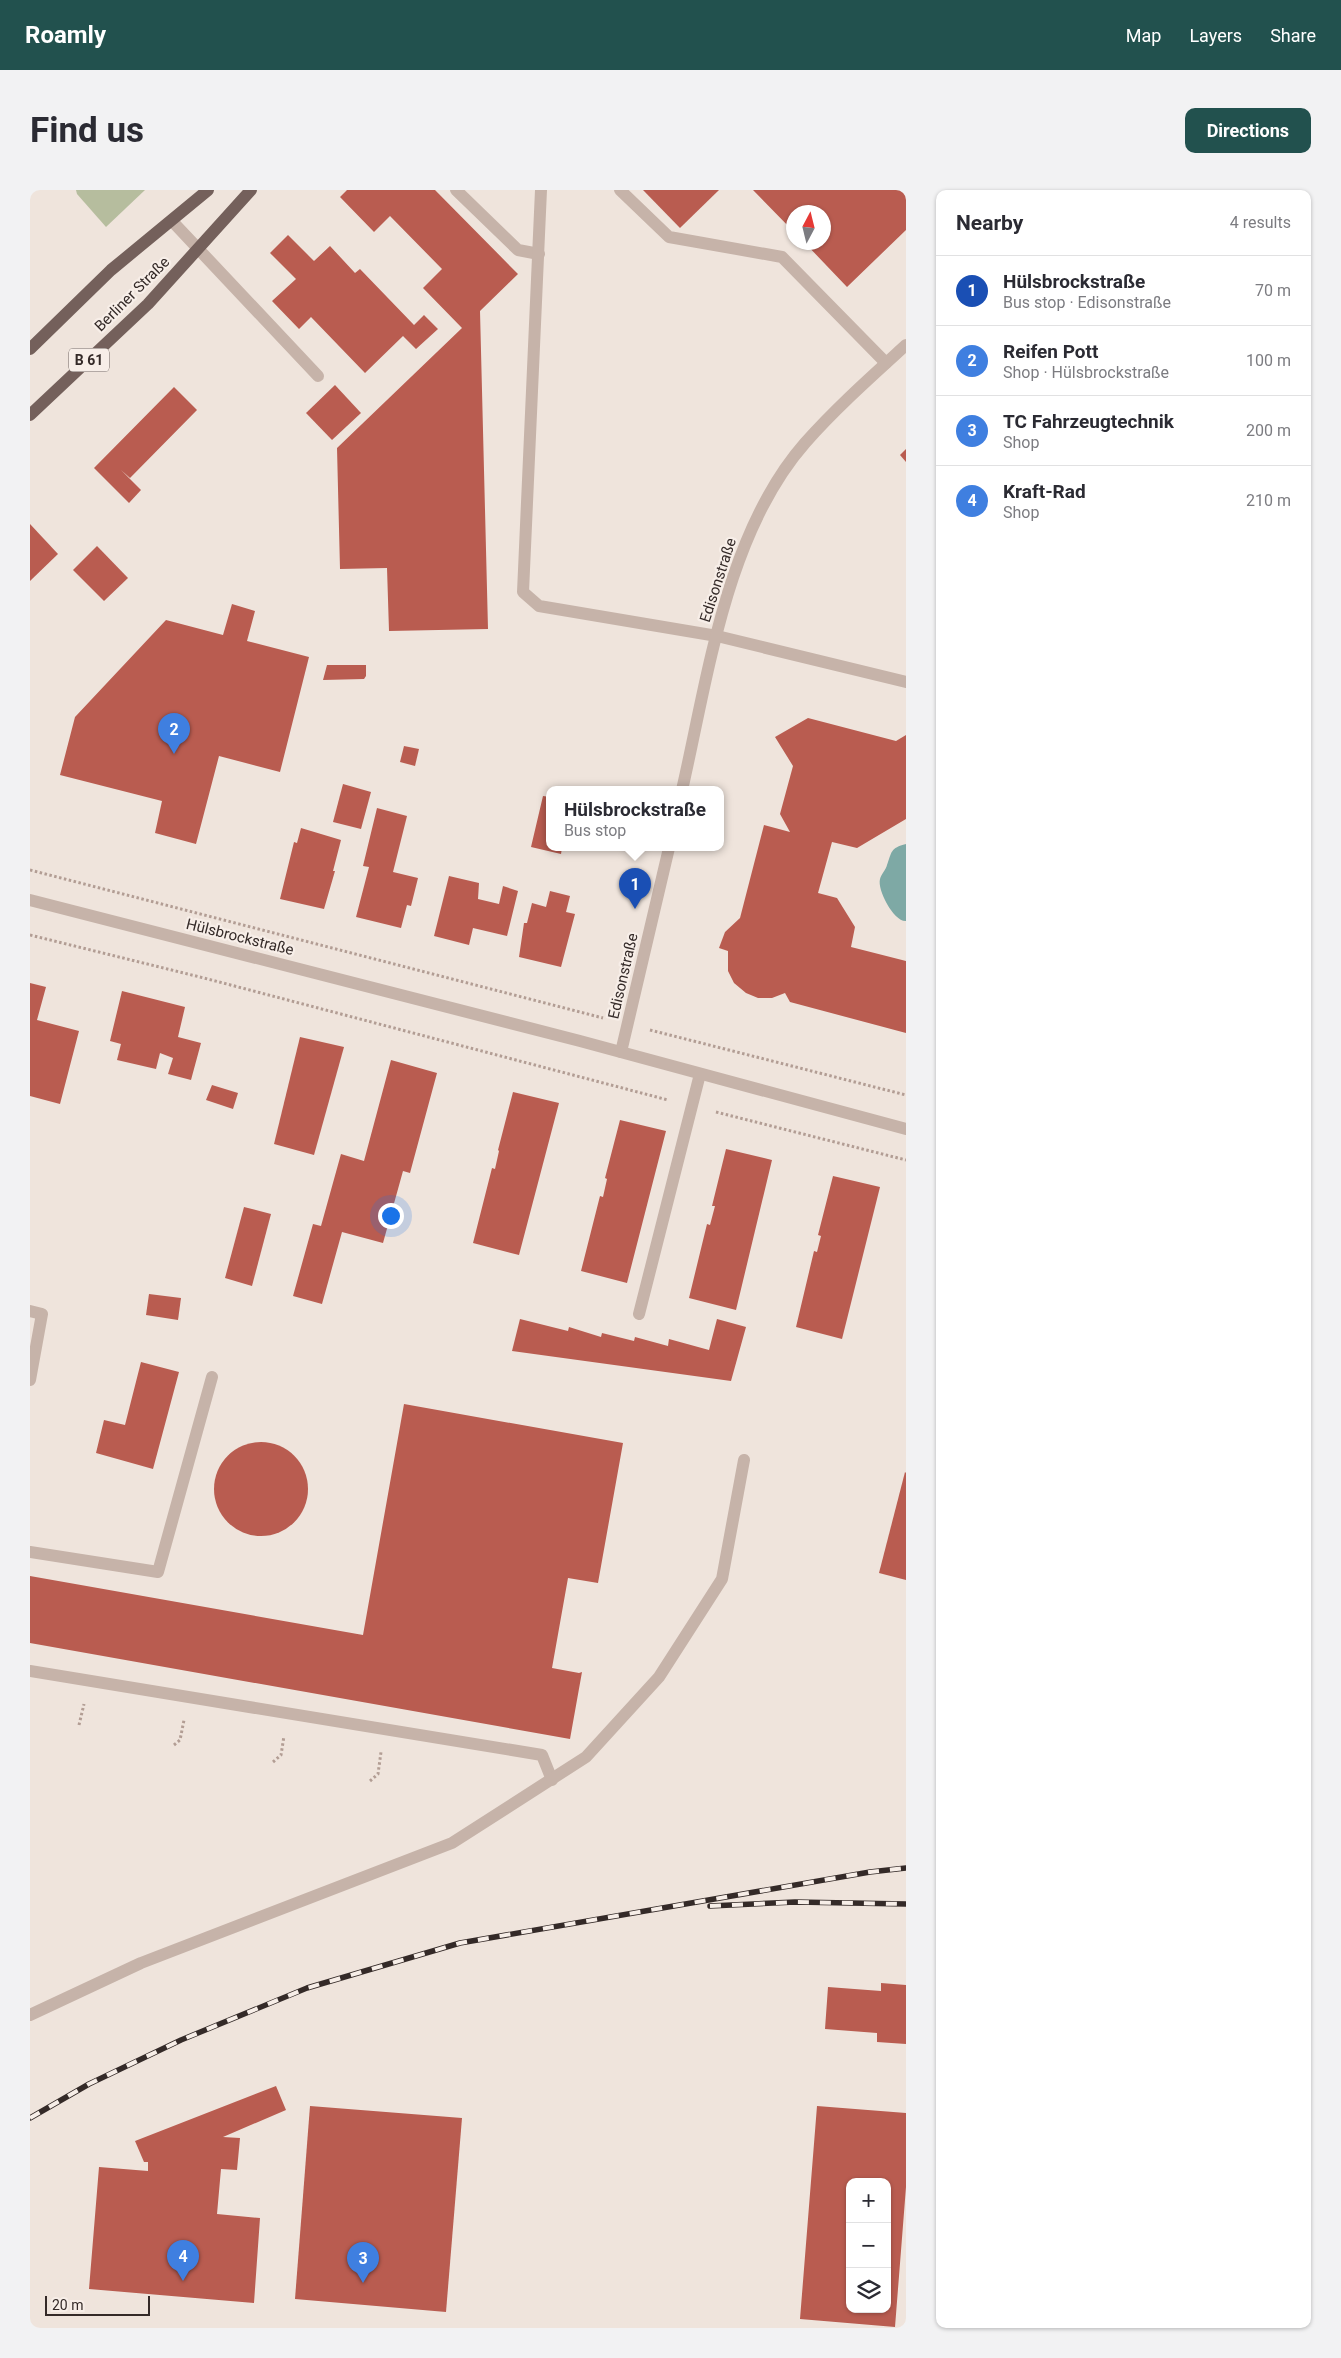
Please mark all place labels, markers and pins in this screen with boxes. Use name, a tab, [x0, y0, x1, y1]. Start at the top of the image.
pin: 2	[158, 713, 190, 754]
pin: 1	[619, 868, 651, 909]
pin: 4	[167, 2240, 199, 2281]
pin: 3	[347, 2242, 379, 2283]

